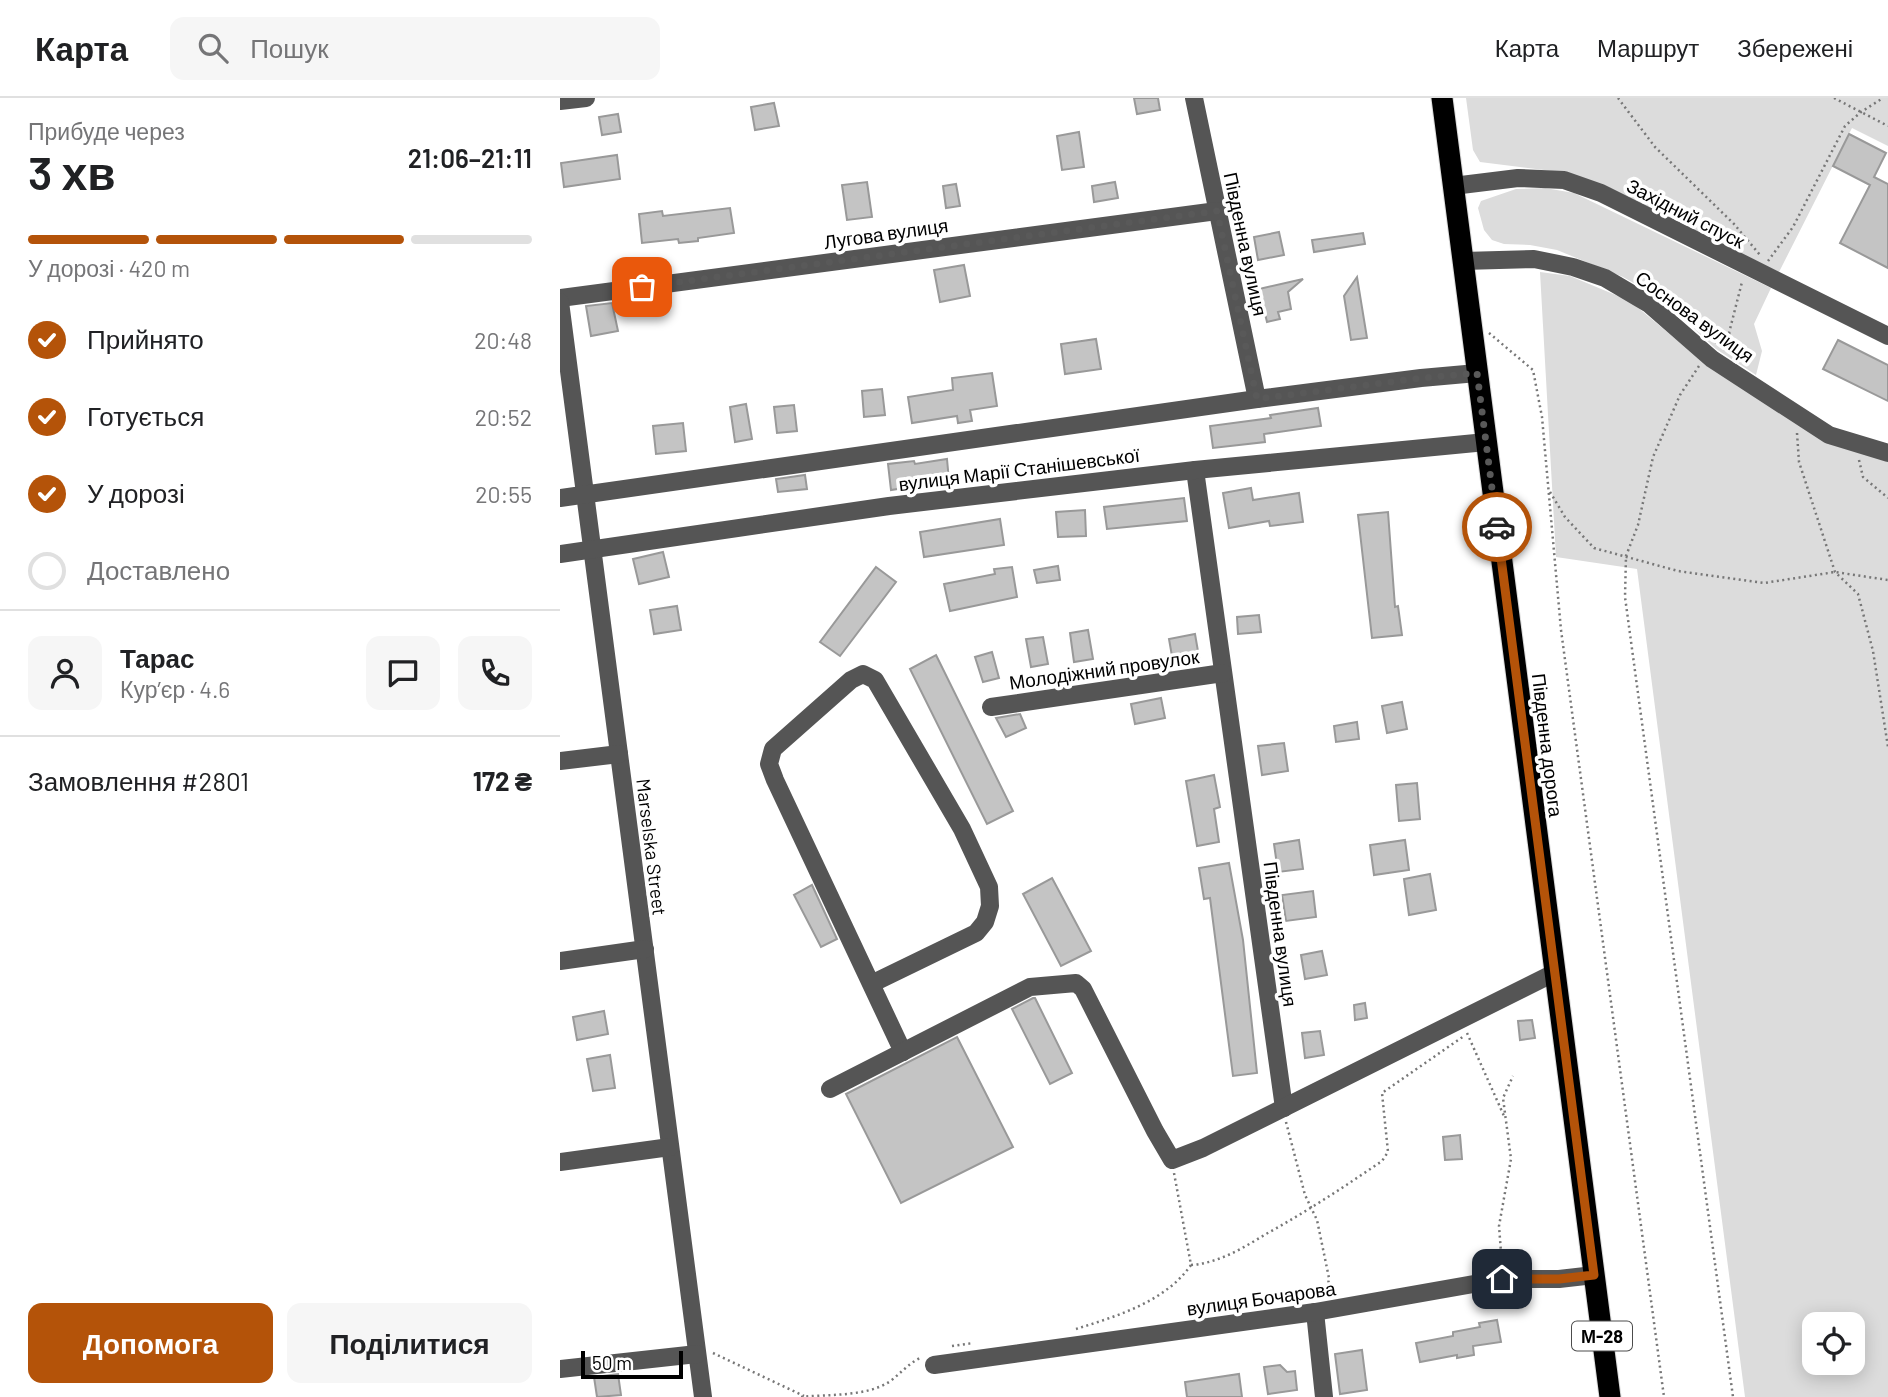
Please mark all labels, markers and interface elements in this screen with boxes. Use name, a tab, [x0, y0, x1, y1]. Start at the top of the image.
search box	[170, 17, 660, 80]
text: Карта	[35, 28, 128, 68]
icon: search	[194, 29, 232, 67]
text: Пошук	[250, 32, 329, 63]
text: Карта	[1495, 33, 1559, 62]
text: Маршрут	[1597, 33, 1699, 62]
text: Збережені	[1737, 33, 1853, 62]
text: Прибуде через	[28, 117, 185, 145]
text: 21:06–21:11	[408, 142, 532, 173]
text: 3 хв	[28, 144, 116, 199]
street label: Південна вулиця	[1220, 170, 1272, 318]
street label: Західний спуск	[1623, 173, 1749, 253]
street label: Лугова вулиця	[822, 213, 950, 253]
text: У дорозі · 420 m	[28, 254, 190, 282]
pin	[612, 257, 672, 317]
street label: Соснова вулиця	[1631, 265, 1759, 367]
icon: bag	[623, 268, 661, 306]
icon: check	[28, 321, 66, 359]
text: Прийнято	[87, 323, 204, 354]
text: 20:48	[474, 326, 532, 354]
icon: check	[28, 398, 66, 436]
text: Готується	[87, 400, 204, 431]
text: 20:52	[475, 403, 532, 431]
street label: вулиця Марії Станішевської	[897, 443, 1142, 495]
icon: check	[28, 475, 66, 513]
text: У дорозі	[87, 477, 185, 508]
text: 20:55	[475, 480, 532, 508]
courier	[1462, 492, 1532, 562]
icon: car	[1478, 508, 1516, 546]
text: Доставлено	[87, 554, 230, 585]
button: person	[28, 636, 102, 710]
button: chat	[366, 636, 440, 710]
button: phone	[458, 636, 532, 710]
text: Тарас	[120, 642, 195, 673]
street label: Молодіжний провулок	[1008, 644, 1201, 694]
street label: Південна дорога	[1528, 672, 1568, 819]
text: Кур’єр · 4.6	[120, 675, 230, 703]
text: Замовлення #2801	[28, 765, 249, 796]
text: 172 ₴	[473, 765, 532, 796]
street label: Marselska Street	[632, 777, 672, 917]
street label: Південна вулиця	[1259, 860, 1303, 1008]
pin	[1472, 1249, 1532, 1309]
icon: home	[1483, 1260, 1521, 1298]
street label: вулиця Бочарова	[1185, 1276, 1337, 1320]
button: Допомога	[28, 1303, 273, 1383]
button: Поділитися	[287, 1303, 532, 1383]
map controls	[1802, 1312, 1865, 1375]
button: locate	[1802, 1312, 1865, 1375]
road number: М-28	[1572, 1322, 1632, 1350]
scale bar	[581, 1348, 682, 1380]
text: 50 m	[592, 1351, 632, 1374]

